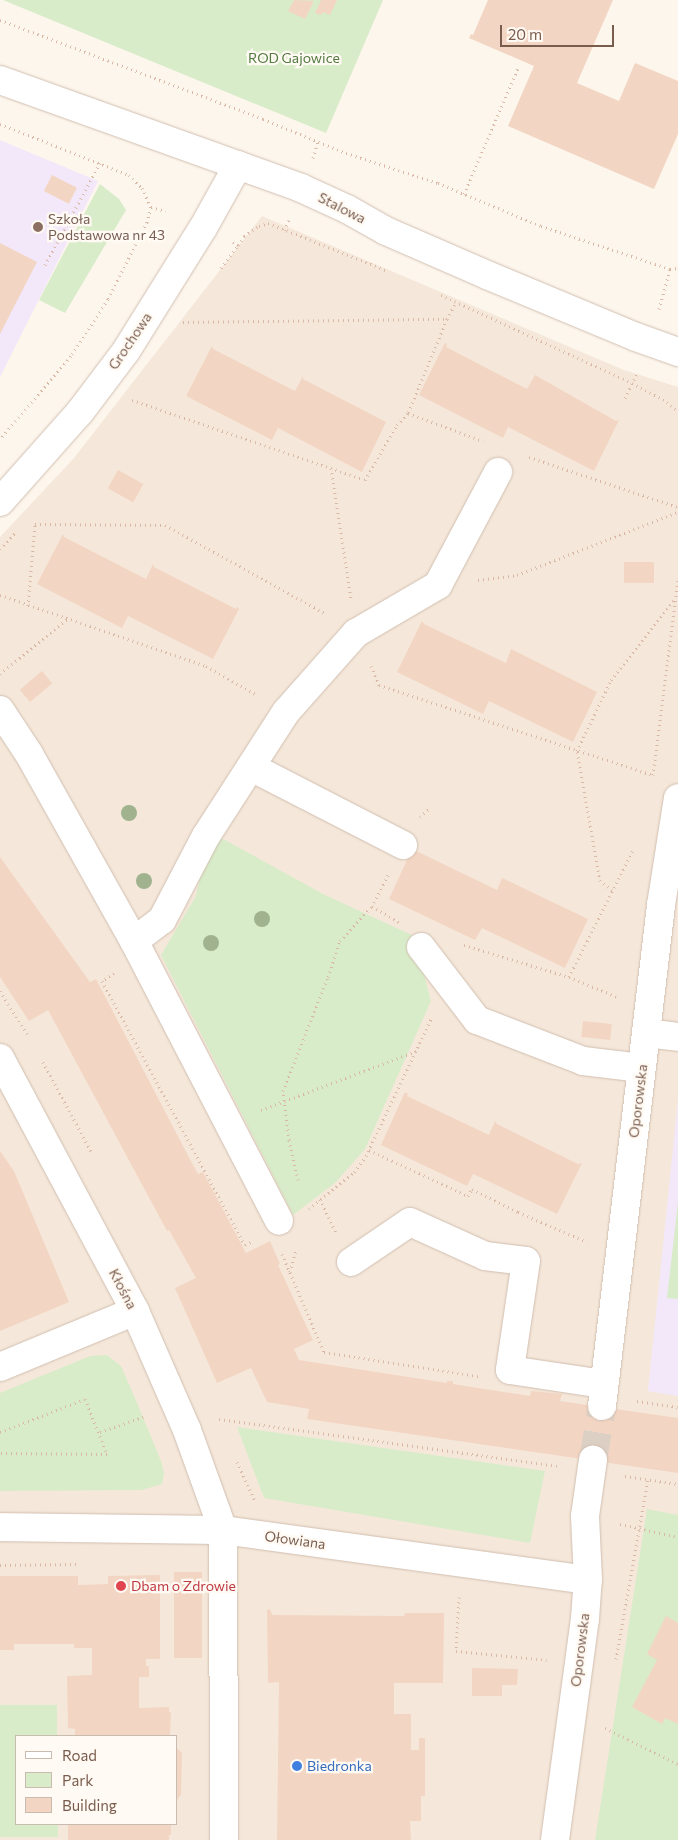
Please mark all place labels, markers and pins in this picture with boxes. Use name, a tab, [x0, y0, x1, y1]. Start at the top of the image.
place label: Szkoła Podstawowa nr 43	[48, 211, 165, 243]
marker: Szkoła Podstawowa nr 43	[32, 221, 44, 233]
place label: Dbam o Zdrowie	[131, 1578, 236, 1594]
marker: Dbam o Zdrowie	[115, 1580, 127, 1592]
place label: Biedronka	[307, 1758, 372, 1774]
marker: Biedronka	[291, 1760, 303, 1772]

